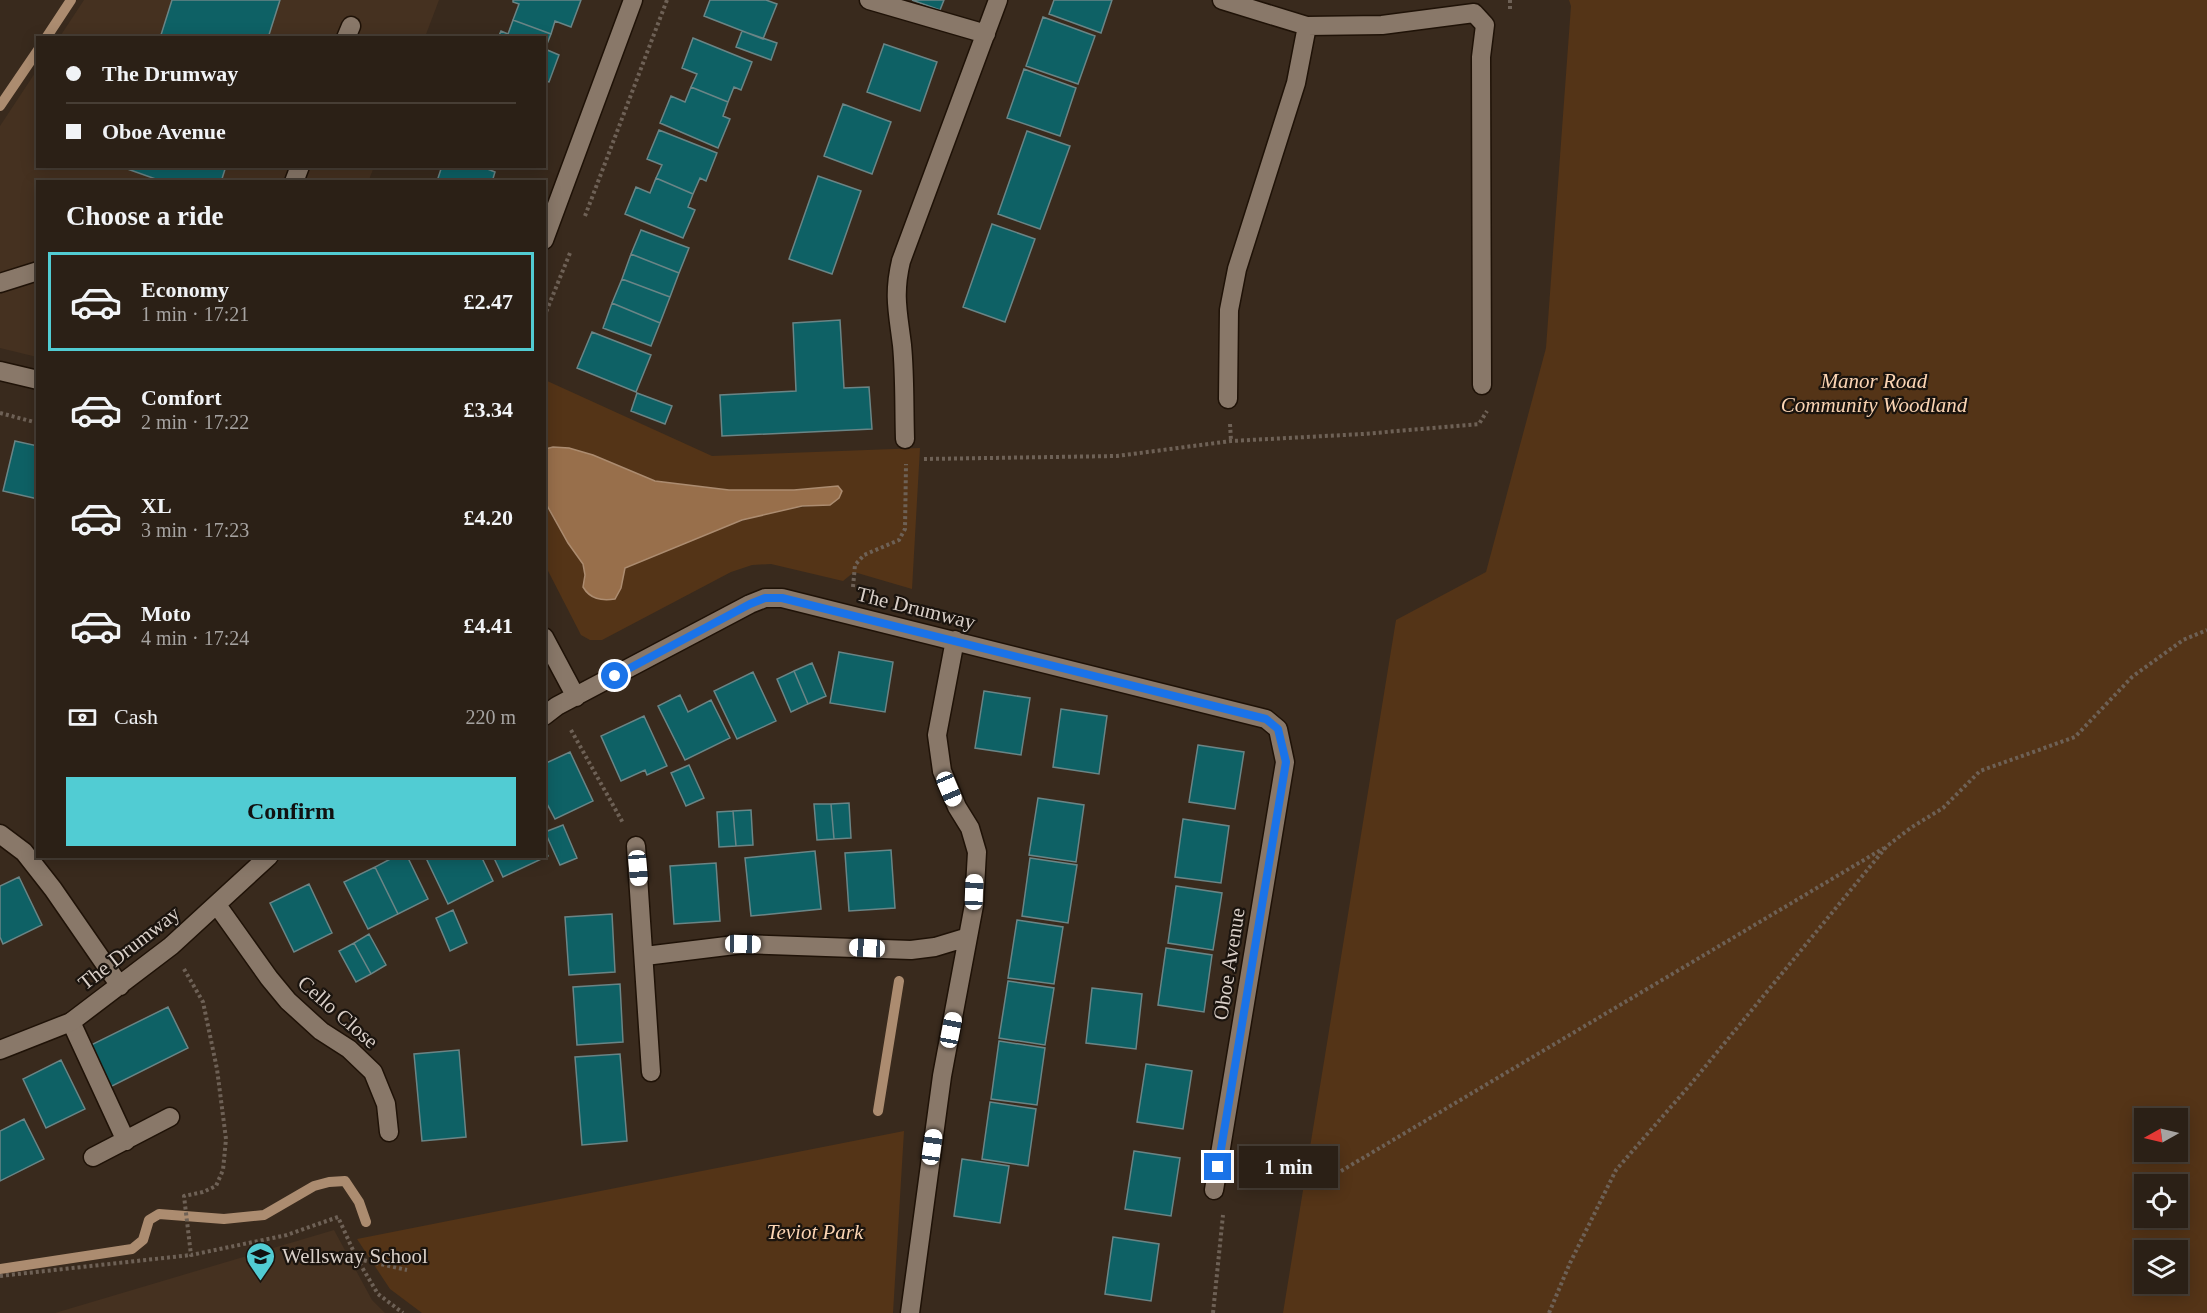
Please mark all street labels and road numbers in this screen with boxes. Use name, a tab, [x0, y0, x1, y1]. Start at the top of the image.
street label: The Drumway	[854, 582, 979, 635]
street label: The Drumway	[74, 901, 185, 995]
street label: Oboe Avenue	[1208, 906, 1250, 1022]
street label: Cello Close	[293, 971, 383, 1053]

